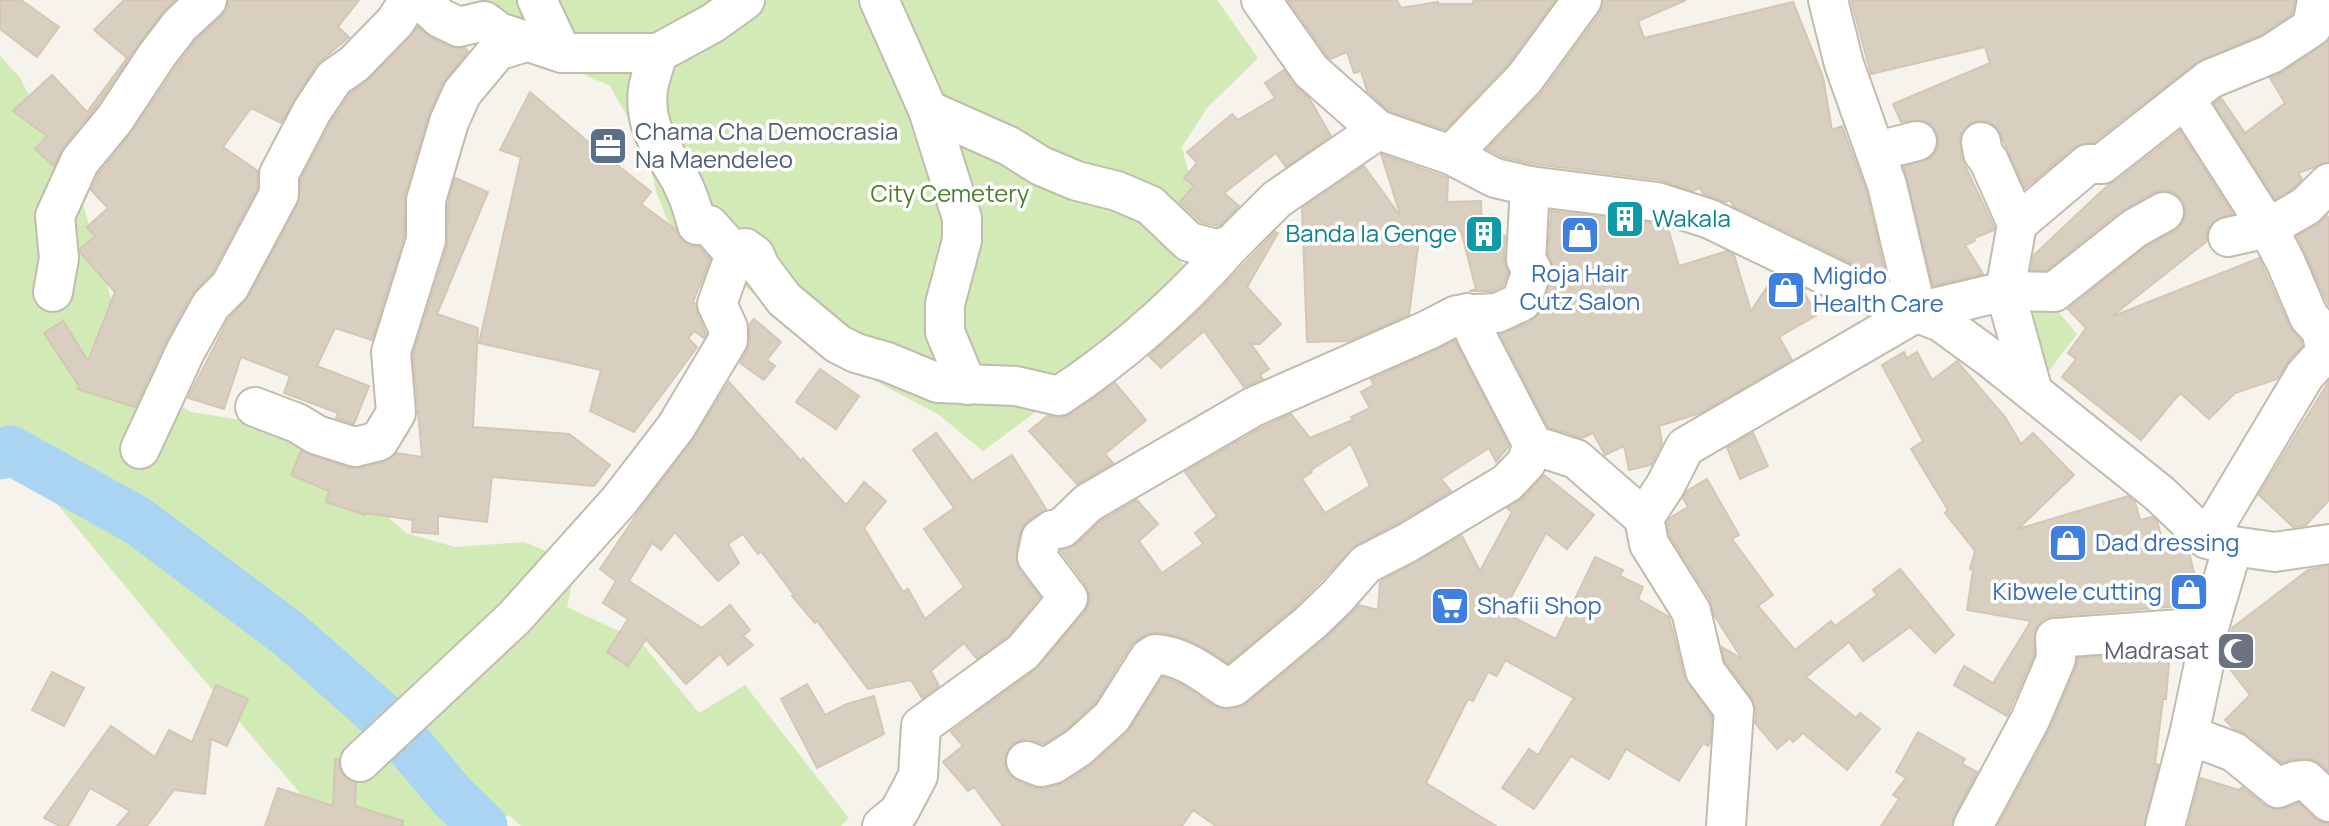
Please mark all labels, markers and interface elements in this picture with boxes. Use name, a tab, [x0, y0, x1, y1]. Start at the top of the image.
place label: Chama Cha Democrasia Na Maendeleo	[635, 114, 898, 175]
office icon: Chama Cha Democrasia Na Maendeleo	[587, 125, 629, 167]
park label: City Cemetery	[871, 176, 1030, 209]
building icon: Wakala	[1604, 198, 1646, 240]
place label: Wakala	[1652, 201, 1731, 234]
building icon: Banda la Genge	[1463, 213, 1505, 255]
shop icon: Roja Hair Cutz Salon	[1559, 214, 1601, 256]
place label: Banda la Genge	[1286, 216, 1457, 249]
place label: Roja Hair Cutz Salon	[1520, 256, 1640, 317]
place label: Migido Health Care	[1813, 258, 1944, 319]
shop icon: Migido Health Care	[1765, 269, 1807, 311]
shop icon: Dad dressing	[2047, 522, 2089, 564]
place label: Dad dressing	[2095, 525, 2239, 558]
shop icon: Kibwele cutting	[2168, 571, 2210, 613]
place label: Kibwele cutting	[1993, 574, 2162, 607]
supermarket icon: Shafii Shop	[1429, 585, 1471, 627]
place label: Shafii Shop	[1477, 588, 1602, 621]
mosque icon: Madrasat	[2215, 630, 2257, 672]
place label: Madrasat	[2104, 633, 2209, 666]

